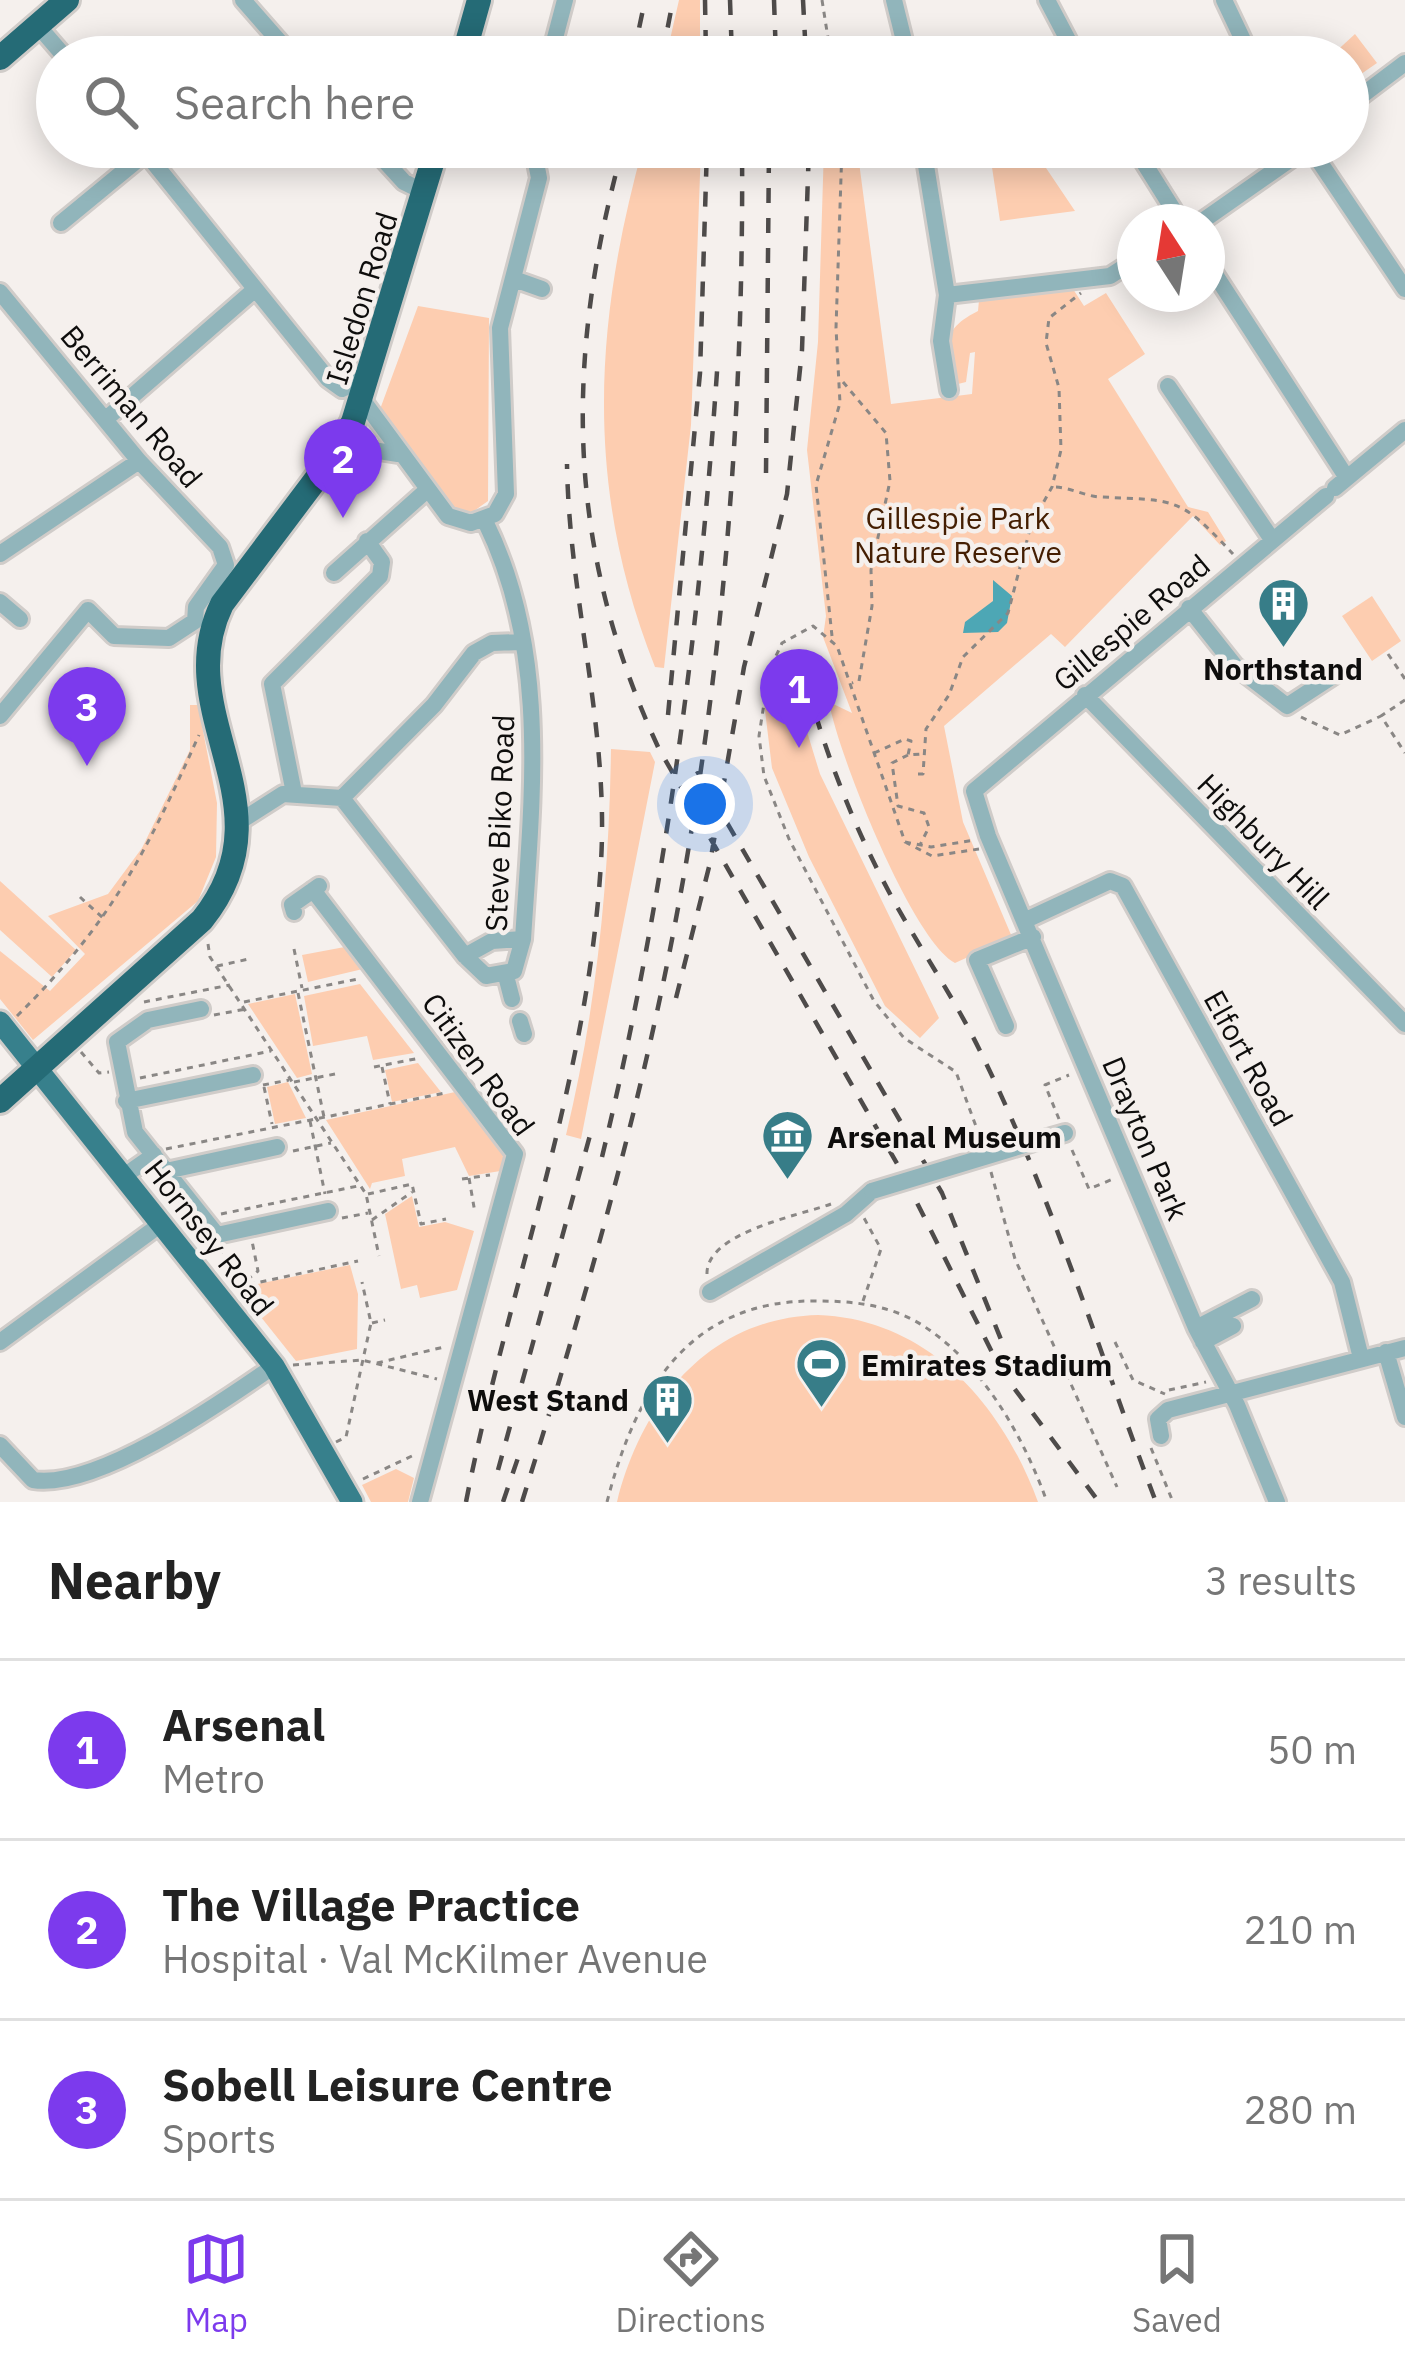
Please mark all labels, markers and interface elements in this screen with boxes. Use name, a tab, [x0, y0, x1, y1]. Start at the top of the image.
search box	[36, 36, 1369, 168]
icon: search	[78, 69, 144, 135]
text: Search here	[174, 73, 415, 131]
north arrow	[1117, 204, 1225, 312]
street label: Isledon Road	[316, 207, 406, 389]
street label: Berriman Road	[52, 317, 212, 495]
pin: 2	[304, 419, 382, 518]
park label: Gillespie Park Nature Reserve	[854, 498, 1062, 571]
street label: Gillespie Road	[1045, 545, 1217, 699]
building icon: Northstand	[1255, 575, 1311, 649]
pin: 1	[760, 649, 838, 748]
place label: Northstand	[1203, 649, 1363, 688]
pin: 3	[48, 667, 126, 766]
street label: Steve Biko Road	[476, 714, 522, 932]
street label: Highbury Hill	[1189, 765, 1339, 917]
your location	[675, 774, 735, 834]
street label: Elfort Road	[1196, 983, 1302, 1133]
street label: Citizen Road	[414, 985, 544, 1143]
street label: Drayton Park	[1094, 1050, 1198, 1226]
museum icon: Arsenal Museum	[760, 1108, 816, 1182]
place label: Arsenal Museum	[827, 1117, 1062, 1156]
street label: Hornsey Road	[137, 1151, 283, 1323]
sports icon: Emirates Stadium	[794, 1336, 850, 1410]
place label: Emirates Stadium	[861, 1345, 1112, 1384]
building icon: West Stand	[640, 1371, 696, 1445]
place label: West Stand	[467, 1380, 629, 1419]
text: Nearby	[48, 1547, 221, 1613]
text: 3 results	[1205, 1555, 1357, 1606]
text: Arsenal	[162, 1695, 325, 1753]
text: 1	[75, 1724, 99, 1775]
text: 50 m	[1267, 1724, 1357, 1775]
text: Metro	[162, 1753, 265, 1804]
text: The Village Practice	[162, 1875, 580, 1933]
text: 2	[75, 1904, 99, 1955]
text: 210 m	[1244, 1904, 1357, 1955]
text: Hospital · Val McKilmer Avenue	[162, 1933, 708, 1984]
text: Sobell Leisure Centre	[162, 2055, 612, 2113]
text: 3	[75, 2084, 99, 2135]
text: 280 m	[1244, 2084, 1357, 2135]
text: Sports	[162, 2113, 276, 2164]
tab: Map	[183, 2226, 249, 2341]
tab: Directions	[616, 2226, 766, 2341]
tab: Saved	[1132, 2226, 1222, 2341]

